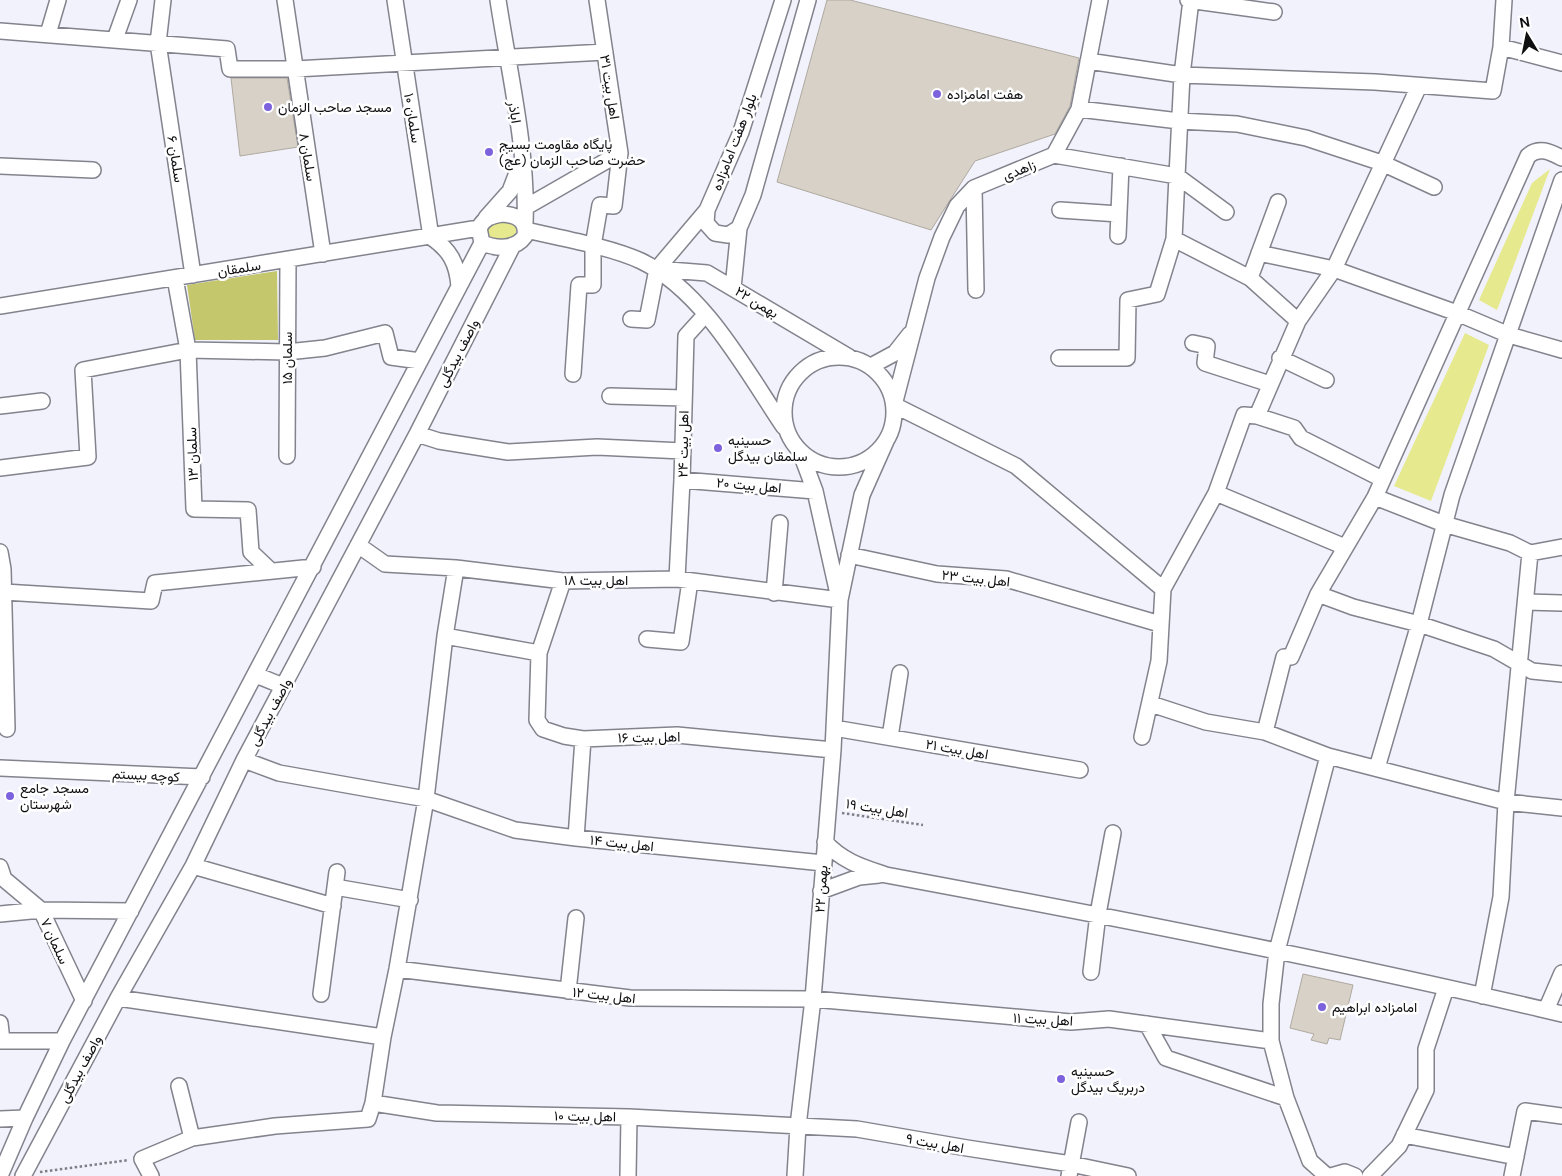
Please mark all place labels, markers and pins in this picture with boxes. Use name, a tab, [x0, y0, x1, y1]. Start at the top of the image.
place label: هفت امامزاده	[947, 85, 1023, 103]
marker: هفت امامزاده	[931, 88, 943, 100]
place label: مسجد صاحب الزمان	[278, 98, 392, 116]
marker: مسجد صاحب الزمان	[262, 101, 274, 113]
place label: پایگاه مقاومت بسیج حضرت صاحب الزمان (عج)	[499, 135, 645, 171]
marker: پایگاه مقاومت بسیج حضرت صاحب الزمان (عج)	[483, 146, 495, 158]
place label: حسینیه سلمقان بیدگل	[728, 431, 807, 465]
marker: حسینیه سلمقان بیدگل	[712, 442, 724, 454]
place label: مسجد جامع شهرستان	[20, 779, 89, 813]
marker: مسجد جامع شهرستان	[4, 790, 16, 802]
place label: امامزاده ابراهیم	[1332, 998, 1417, 1016]
marker: امامزاده ابراهیم	[1316, 1001, 1328, 1013]
place label: حسینیه دربریگ بیدگل	[1071, 1062, 1145, 1096]
marker: حسینیه دربریگ بیدگل	[1055, 1073, 1067, 1085]

